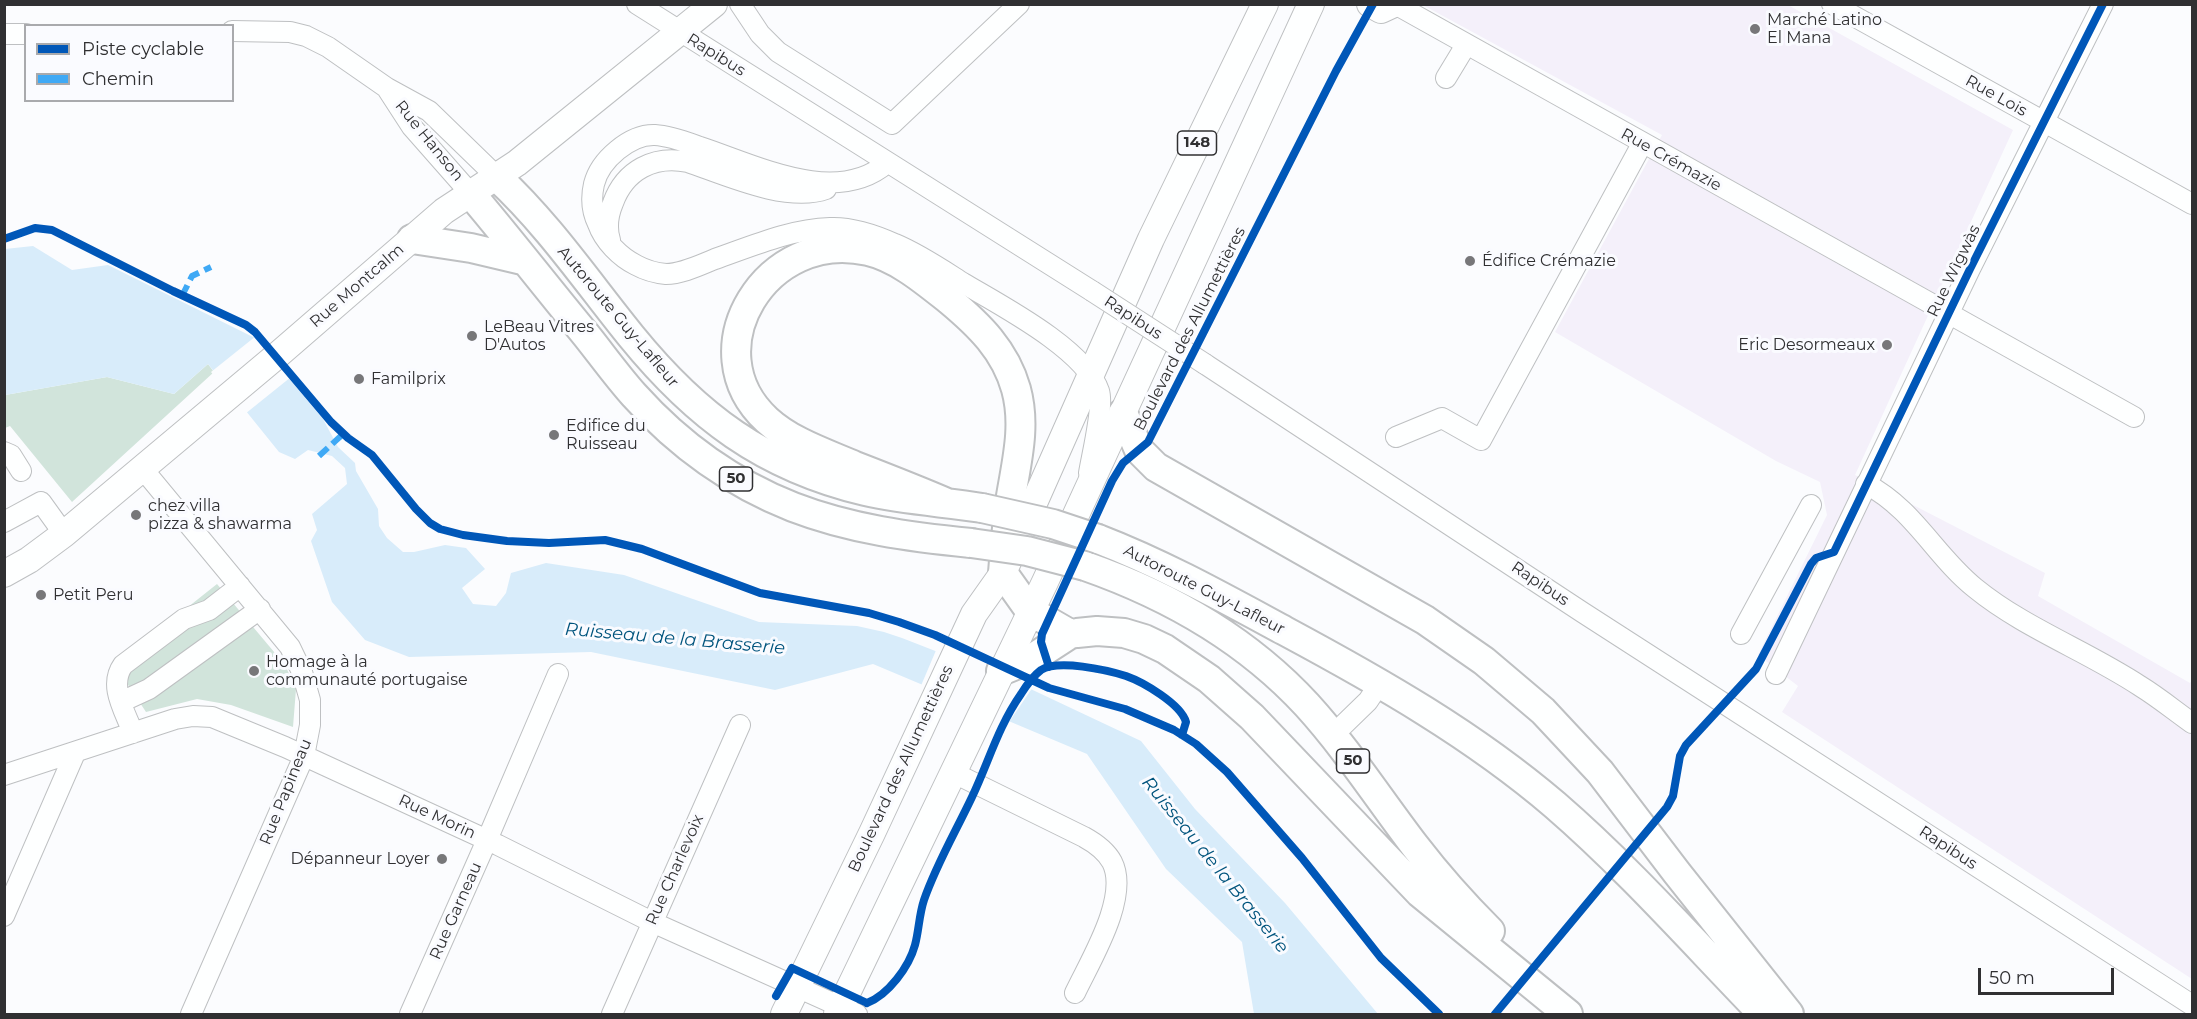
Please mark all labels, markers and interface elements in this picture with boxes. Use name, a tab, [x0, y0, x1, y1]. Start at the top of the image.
place label: Marché Latino El Mana	[1767, 10, 1882, 48]
marker: Marché Latino El Mana	[1748, 22, 1762, 36]
legend	[24, 24, 234, 102]
street label: Rapibus	[683, 30, 749, 80]
text: Piste cyclable	[82, 38, 204, 60]
text: Chemin	[82, 68, 154, 90]
street label: Rue Lois	[1962, 71, 2030, 121]
street label: Rue Hanson	[391, 97, 467, 185]
street label: Rue Crémazie	[1617, 124, 1725, 196]
road number: 148	[1178, 131, 1216, 155]
street label: Rue Wìgwàs	[1923, 222, 1985, 320]
street label: Boulevard des Allumettières	[1130, 224, 1250, 434]
street label: Rue Montcalm	[306, 240, 408, 332]
street label: Autoroute Guy-Lafleur	[553, 242, 683, 392]
place label: Édifice Crémazie	[1482, 251, 1616, 271]
marker: Édifice Crémazie	[1463, 254, 1477, 268]
street label: Rapibus	[1100, 292, 1166, 344]
place label: LeBeau Vitres D'Autos	[484, 317, 594, 355]
marker: LeBeau Vitres D'Autos	[465, 329, 479, 343]
place label: Eric Desormeaux	[1738, 335, 1875, 355]
marker: Eric Desormeaux	[1880, 338, 1894, 352]
place label: Familprix	[371, 369, 446, 389]
marker: Familprix	[352, 372, 366, 386]
place label: Edifice du Ruisseau	[566, 416, 646, 454]
marker: Edifice du Ruisseau	[547, 428, 561, 442]
road number: 50	[720, 467, 752, 491]
place label: chez villa pizza & shawarma	[148, 496, 292, 534]
marker: chez villa pizza & shawarma	[129, 508, 143, 522]
street label: Autoroute Guy-Lafleur	[1120, 541, 1288, 639]
street label: Rapibus	[1507, 558, 1573, 610]
place label: Petit Peru	[53, 585, 133, 605]
marker: Petit Peru	[34, 588, 48, 602]
water label: Ruisseau de la Brasserie	[564, 619, 786, 659]
place label: Homage à la communauté portugaise	[266, 652, 468, 690]
street label: Boulevard des Allumettières	[845, 662, 957, 876]
marker: Homage à la communauté portugaise	[247, 664, 261, 678]
street label: Rue Papineau	[256, 736, 316, 848]
road number: 50	[1336, 749, 1370, 773]
water label: Ruisseau de la Brasserie	[1137, 772, 1293, 958]
street label: Rue Morin	[395, 791, 479, 843]
street label: Rue Charlevoix	[642, 812, 708, 928]
street label: Rapibus	[1915, 822, 1981, 874]
place label: Dépanneur Loyer	[291, 849, 430, 869]
marker: Dépanneur Loyer	[435, 852, 449, 866]
street label: Rue Garneau	[426, 859, 486, 963]
scale bar	[1981, 956, 2118, 994]
text: 50 m	[1989, 967, 2035, 989]

